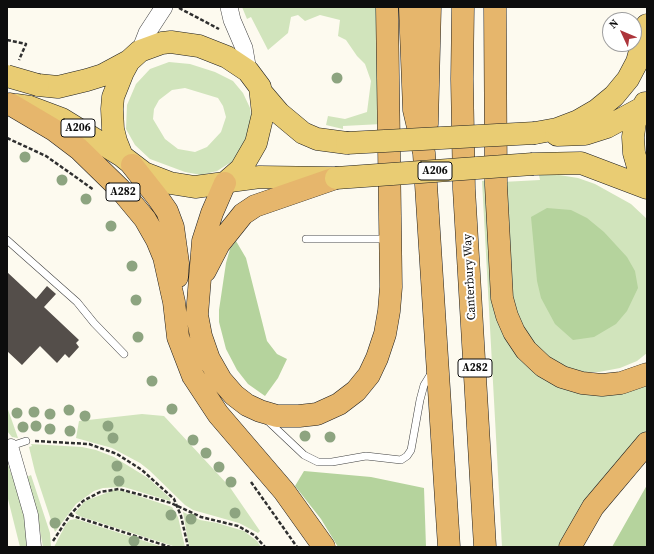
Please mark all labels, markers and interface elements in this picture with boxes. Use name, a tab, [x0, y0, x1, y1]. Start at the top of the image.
north arrow	[602, 12, 642, 52]
text: N	[606, 16, 622, 32]
road number: A206	[61, 119, 95, 137]
road number: A206	[418, 162, 452, 180]
road number: A282	[106, 183, 140, 201]
street label: Canterbury Way	[461, 233, 479, 321]
road number: A282	[458, 359, 492, 377]

